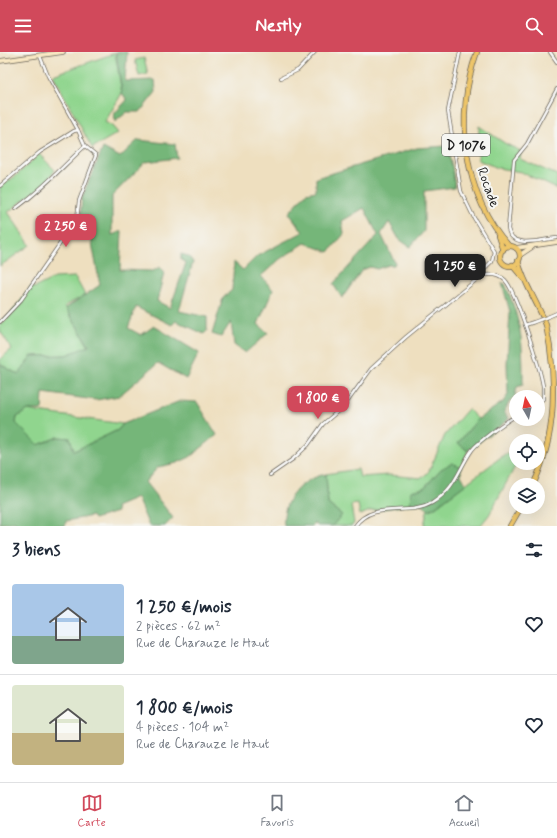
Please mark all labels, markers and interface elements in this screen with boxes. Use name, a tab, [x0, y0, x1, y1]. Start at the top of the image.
text: Nestly	[255, 14, 302, 38]
icon: menu	[12, 15, 34, 37]
icon: search	[523, 15, 545, 37]
road number: D 1076	[442, 134, 490, 156]
street label: Rocade	[473, 165, 504, 210]
pin: 2 250 €	[29, 214, 103, 248]
text: 2 250 €	[44, 218, 88, 235]
pin: 1 250 €	[418, 254, 492, 288]
text: 1 250 €	[434, 258, 476, 275]
pin: 1 800 €	[281, 386, 355, 420]
text: 1 800 €	[296, 390, 340, 407]
north arrow	[509, 390, 545, 426]
map controls	[509, 390, 545, 514]
button: locate	[509, 434, 545, 470]
button: layers	[509, 478, 545, 514]
text: 3 biens	[12, 539, 60, 561]
icon: filters	[523, 539, 545, 561]
text: 1 250 €/mois	[136, 596, 232, 618]
icon: home	[44, 600, 92, 648]
icon: heart	[523, 613, 545, 635]
text: 2 pièces · 62 m²	[136, 618, 220, 635]
text: Rue de Charauze le Haut	[136, 635, 269, 652]
text: 1 800 €/mois	[136, 697, 233, 719]
icon: home	[44, 701, 92, 749]
icon: heart	[523, 714, 545, 736]
text: 4 pièces · 104 m²	[136, 719, 229, 736]
text: Rue de Charauze le Haut	[136, 736, 269, 753]
tab: Carte	[77, 792, 106, 830]
tab: Favoris	[260, 792, 294, 830]
tab: Accueil	[449, 792, 480, 830]

